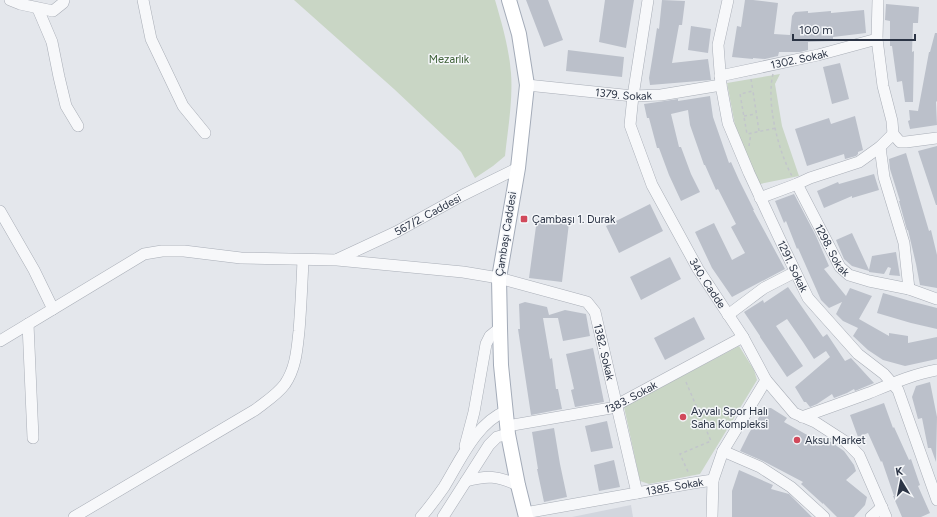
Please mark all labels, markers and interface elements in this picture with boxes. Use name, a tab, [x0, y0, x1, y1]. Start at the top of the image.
scale bar	[793, 16, 915, 42]
text: 100 m	[799, 23, 833, 37]
street label: 1302. Sokak	[769, 46, 830, 71]
park label: Mezarlık	[429, 53, 470, 66]
street label: 1379. Sokak	[594, 86, 653, 103]
street label: 567/2. Caddesi	[392, 191, 463, 238]
street label: Çambaşı Caddesi	[493, 191, 519, 277]
place label: Çambaşı 1. Durak	[532, 213, 616, 226]
marker: Çambaşı 1. Durak	[519, 214, 529, 224]
street label: 1298. Sokak	[812, 222, 853, 279]
street label: 1291. Sokak	[775, 238, 811, 295]
street label: 340. Cadde	[687, 256, 729, 311]
street label: 1382. Sokak	[591, 322, 617, 382]
street label: 1383. Sokak	[604, 378, 660, 415]
place label: Ayvalı Spor Halı Saha Kompleksi	[691, 405, 768, 431]
marker: Ayvalı Spor Halı Saha Kompleksi	[678, 412, 688, 422]
place label: Aksu Market	[805, 434, 866, 447]
marker: Aksu Market	[792, 435, 802, 445]
north arrow	[881, 461, 921, 501]
text: K	[895, 464, 905, 479]
street label: 1385. Sokak	[645, 475, 705, 498]

